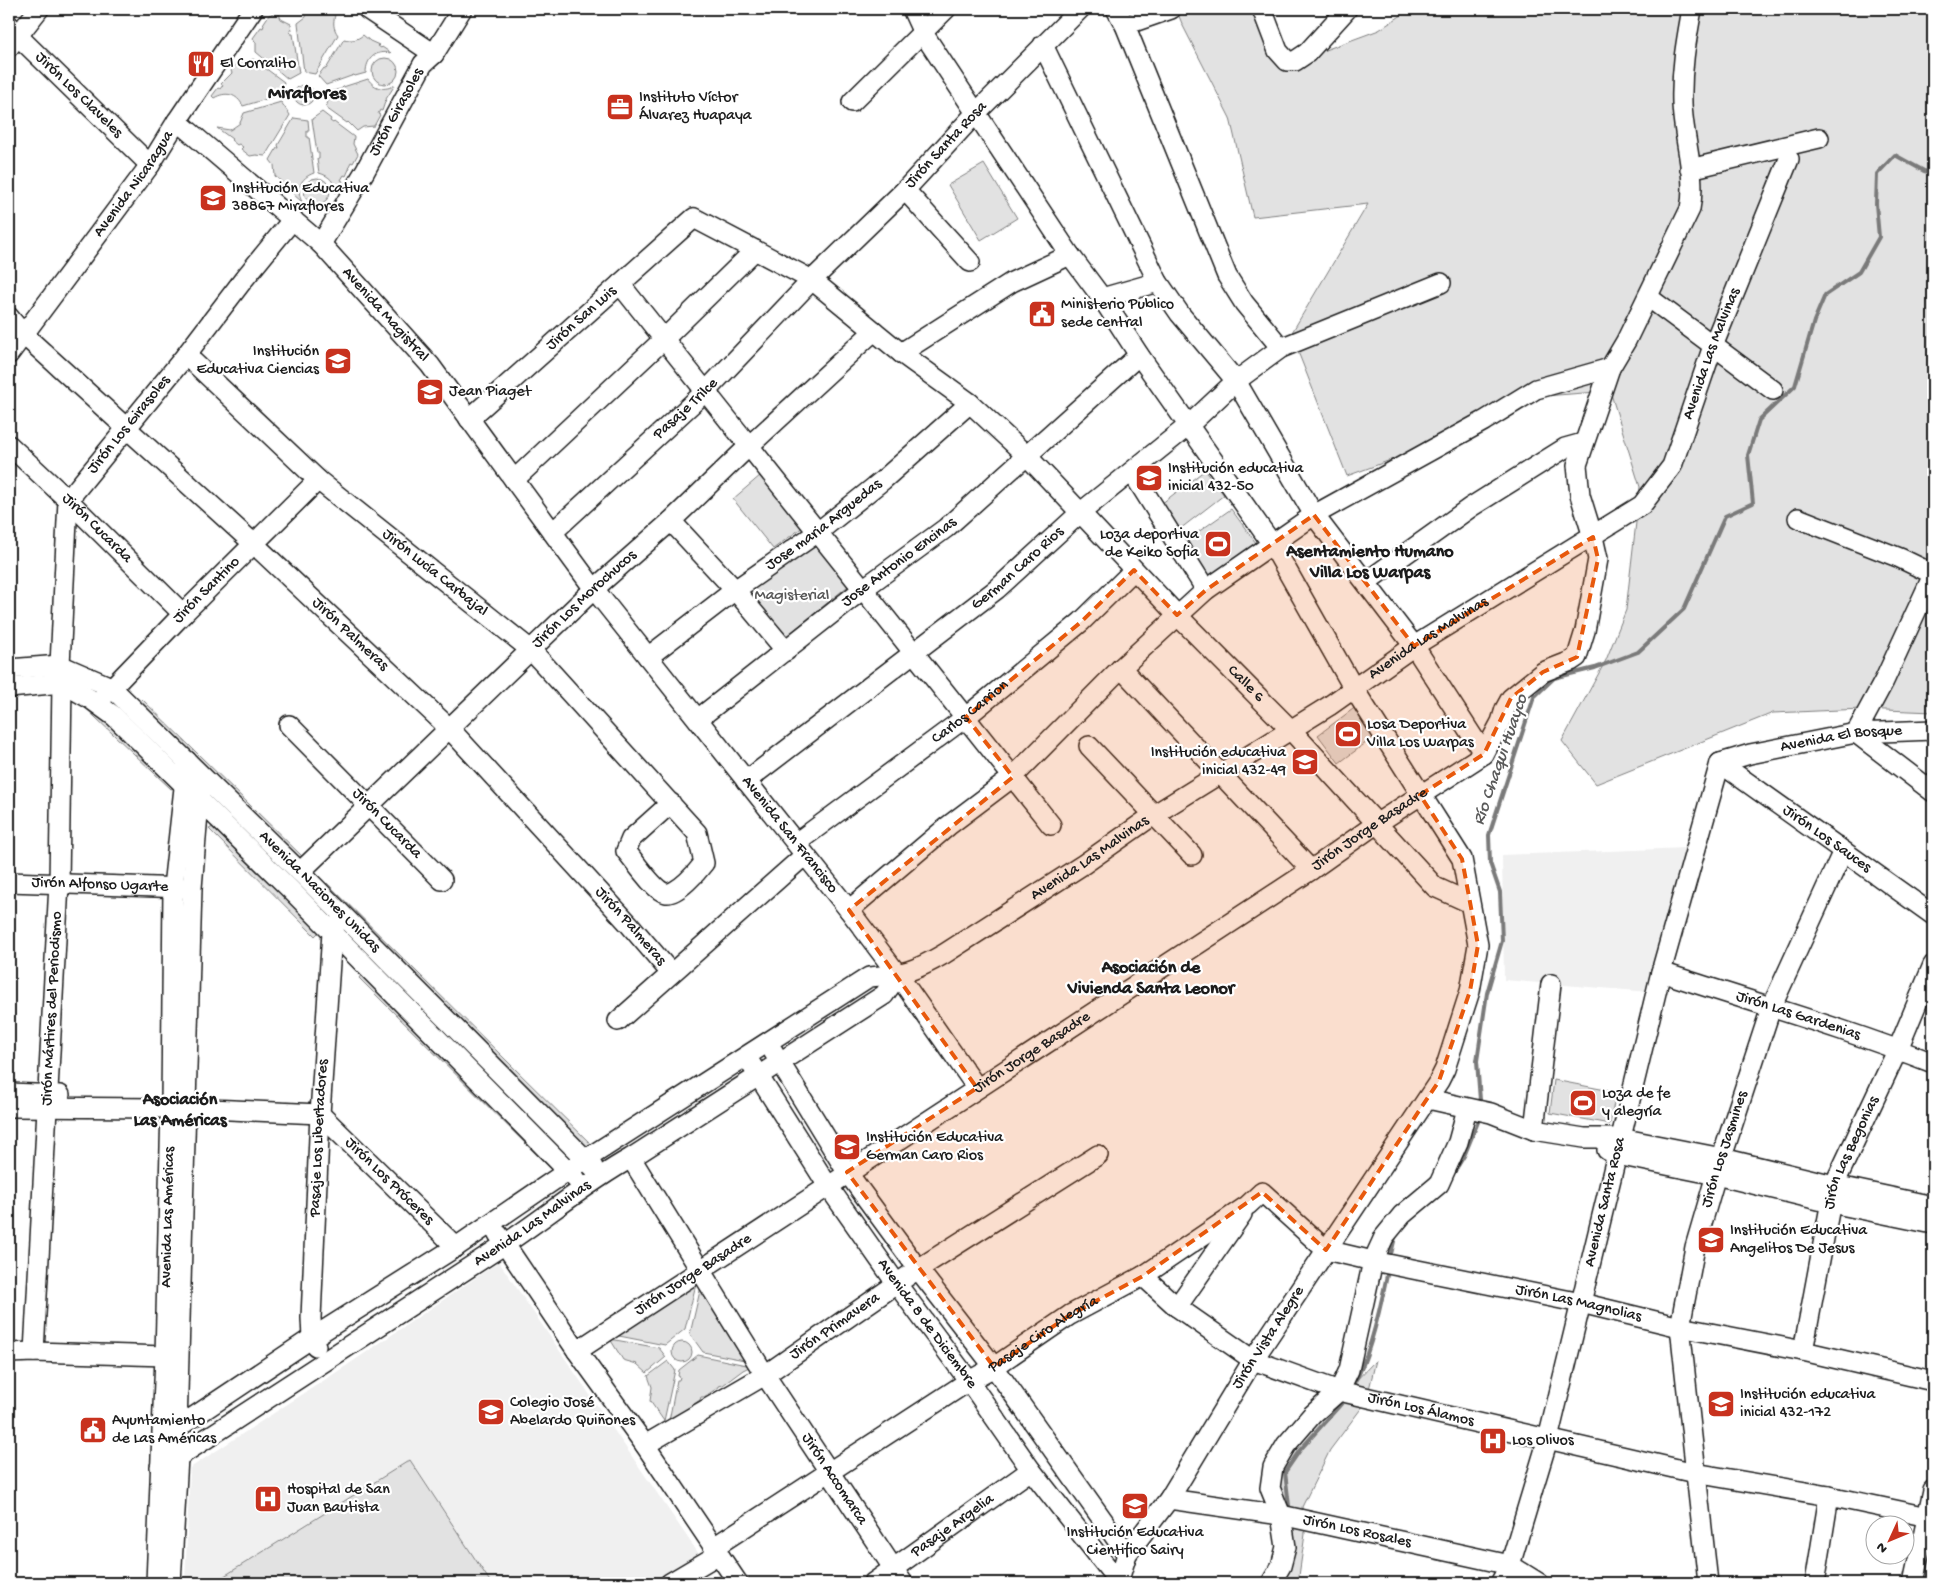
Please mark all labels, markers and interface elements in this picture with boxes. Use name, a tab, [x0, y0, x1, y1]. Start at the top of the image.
street label: Jirón Los Claveles	[31, 48, 127, 143]
restaurant icon: El Corralito	[186, 49, 216, 79]
place label: El Corralito	[220, 55, 296, 74]
street label: Jirón Girasoles	[365, 64, 429, 160]
district label: Miraflores	[268, 83, 347, 106]
place label: Instituto Víctor Álvarez Huapaya	[639, 89, 753, 126]
office icon: Instituto Víctor Álvarez Huapaya	[605, 92, 635, 122]
street label: Jirón Santa Rosa	[901, 97, 992, 193]
street label: Avenida Nicaragua	[90, 126, 179, 241]
place label: Institución Educativa 38867 Miraflores	[231, 180, 370, 217]
school or university icon: Institución Educativa 38867 Miraflores	[198, 183, 228, 213]
street label: Avenida Magistral	[337, 264, 433, 366]
street label: Jirón San Luis	[543, 281, 622, 355]
street label: Avenida Las Malvinas	[1679, 284, 1745, 422]
place label: Ministerio Publico sede central	[1061, 296, 1174, 333]
public building icon: Ministerio Publico sede central	[1027, 299, 1057, 329]
place label: Institución Educativa Ciencias	[196, 343, 320, 380]
school or university icon: Institución Educativa Ciencias	[323, 346, 353, 376]
street label: Jirón Los Girasoles	[84, 371, 176, 478]
street label: Pasaje Trilce	[649, 374, 723, 445]
school or university icon: Jean Piaget	[415, 377, 445, 407]
place label: Jean Piaget	[449, 383, 533, 402]
place label: Institución educativa inicial 432-50	[1168, 460, 1304, 497]
school or university icon: Institución educativa inicial 432-50	[1134, 463, 1164, 493]
street label: Jose maria Arguedas	[762, 474, 887, 575]
street label: Jirón Cucarda	[57, 489, 137, 568]
street label: Jose Antonio Encinas	[838, 513, 962, 612]
street label: German Caro Rios	[968, 522, 1069, 615]
street label: Jirón Lucía Carbajal	[378, 525, 491, 621]
place label: Loza deportiva de Keiko Sofia	[1100, 526, 1200, 563]
sports icon: Loza deportiva de Keiko Sofia	[1203, 529, 1233, 559]
district label: Asentamiento Humano Villa Los Warpas	[1285, 542, 1454, 584]
street label: Jirón Los Morochucos	[528, 546, 641, 653]
street label: Jirón Santino	[169, 553, 245, 628]
park label: Magisterial	[755, 587, 829, 606]
street label: Avenida Las Malvinas	[1365, 592, 1493, 684]
street label: Jirón Palmeras	[307, 594, 393, 676]
street label: Calle 6	[1223, 661, 1269, 707]
street label: Carlos Carrion	[928, 676, 1013, 749]
water label: Río Chaqui Huayco	[1469, 691, 1533, 828]
place label: Losa Deportiva Villa Los Warpas	[1366, 716, 1475, 753]
sports icon: Losa Deportiva Villa Los Warpas	[1333, 719, 1363, 749]
street label: Avenida El Bosque	[1779, 722, 1903, 757]
place label: Institución educativa inicial 432-49	[1151, 744, 1287, 781]
school or university icon: Institución educativa inicial 432-49	[1290, 747, 1320, 777]
street label: Avenida San Francisco	[737, 772, 842, 897]
street label: Jirón Jorge Basadre	[1308, 783, 1432, 876]
street label: Jirón Cucarda	[348, 785, 426, 864]
street label: Jirón Los Sauces	[1779, 801, 1876, 878]
street label: Avenida Las Malvinas	[1027, 811, 1154, 905]
street label: Avenida Naciones Unidas	[254, 827, 385, 958]
street label: Jirón Alfonso Ugarte	[31, 873, 169, 897]
street label: Jirón Palmeras	[590, 883, 671, 970]
street label: Jirón Mártires del Periodismo	[38, 911, 67, 1106]
district label: Asociación de Vivienda Santa Leonor	[1067, 958, 1237, 1000]
street label: Jirón Las Gardenias	[1733, 987, 1864, 1046]
street label: Jirón Jorge Basadre	[970, 1007, 1095, 1098]
street label: Pasaje Los Libertadores	[306, 1058, 333, 1218]
place label: Loza de fe y alegría	[1602, 1085, 1671, 1122]
sports icon: Loza de fe y alegría	[1568, 1088, 1598, 1118]
street label: Jirón Los Jasmines	[1698, 1088, 1753, 1210]
district label: Asociación Las Américas	[133, 1090, 228, 1132]
street label: Jirón Las Begonias	[1820, 1092, 1884, 1211]
place label: Institución Educativa German Caro Rios	[866, 1129, 1004, 1166]
school or university icon: Institución Educativa German Caro Rios	[832, 1132, 862, 1162]
street label: Jirón Los Próceres	[340, 1134, 438, 1230]
street label: Avenida Santa Rosa	[1581, 1134, 1630, 1269]
street label: Avenida Las Américas	[157, 1146, 180, 1288]
street label: Avenida Las Malvinas	[470, 1176, 596, 1271]
place label: Institución Educativa Angelitos De Jesus	[1730, 1222, 1868, 1259]
school or university icon: Institución Educativa Angelitos De Jesus	[1696, 1225, 1726, 1255]
street label: Jirón Jorge Basadre	[631, 1229, 756, 1320]
street label: Avenida 8 de Diciembre	[873, 1255, 981, 1393]
street label: Jirón Las Magnolias	[1514, 1280, 1644, 1327]
street label: Jirón Vista Alegre	[1229, 1282, 1310, 1393]
street label: Jirón Primavera	[786, 1288, 885, 1364]
street label: Pasaje Ciro Alegría	[984, 1292, 1103, 1378]
place label: Institución educativa inicial 432-172	[1740, 1386, 1876, 1423]
street label: Jirón Los Álamos	[1366, 1388, 1477, 1432]
school or university icon: Institución educativa inicial 432-172	[1706, 1389, 1736, 1419]
place label: Colegio José Abelardo Quiñones	[510, 1394, 636, 1431]
school or university icon: Colegio José Abelardo Quiñones	[476, 1397, 506, 1427]
place label: Ayuntamiento de Las Américas	[112, 1412, 217, 1449]
public building icon: Ayuntamiento de Las Américas	[78, 1415, 108, 1445]
hospital icon: Los Olivos	[1478, 1426, 1508, 1456]
street label: Jirón Accomarca	[797, 1430, 872, 1530]
place label: Los Olivos	[1512, 1432, 1575, 1451]
place label: Hospital de San Juan Bautista	[287, 1481, 390, 1518]
hospital icon: Hospital de San Juan Bautista	[253, 1484, 283, 1514]
street label: Pasaje Argelia	[907, 1489, 999, 1563]
school or university icon: Institución Educativa Cientifico Sairy	[1120, 1491, 1150, 1521]
street label: Jirón Los Rosales	[1301, 1511, 1414, 1553]
north arrow	[1864, 1514, 1914, 1564]
place label: Institución Educativa Cientifico Sairy	[1066, 1524, 1205, 1561]
text: N	[1873, 1538, 1892, 1556]

